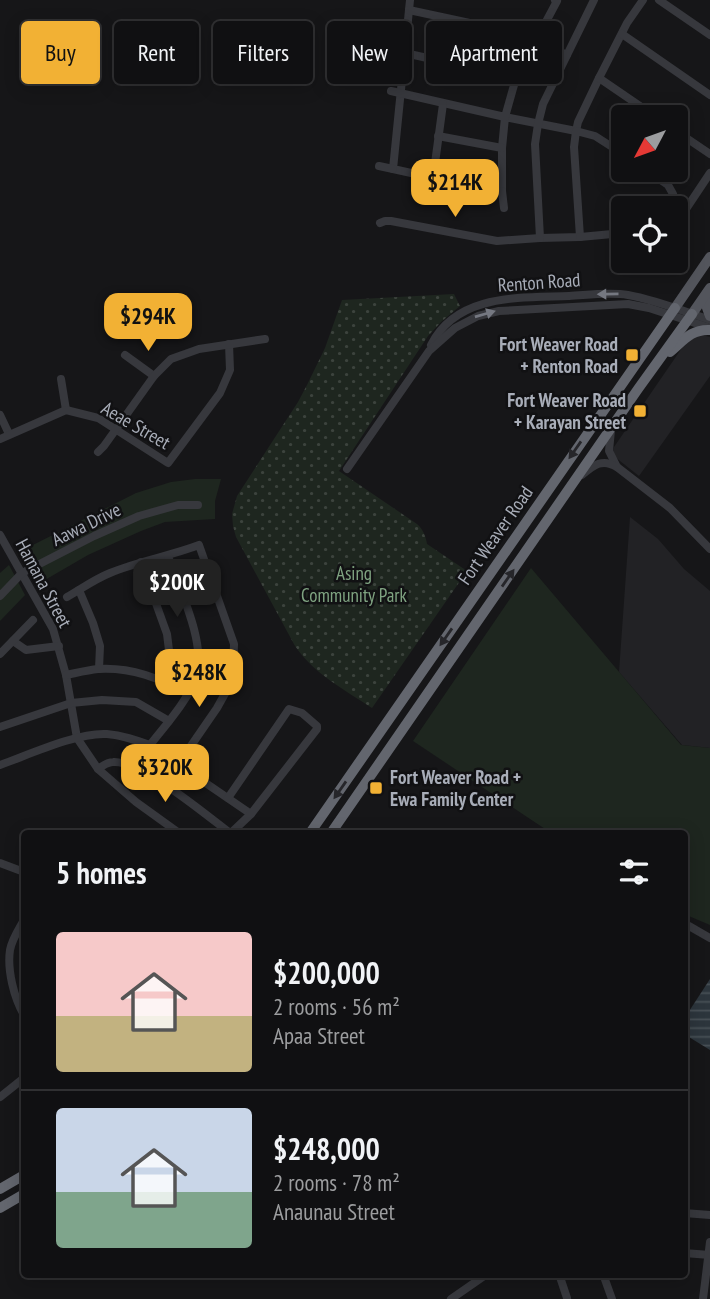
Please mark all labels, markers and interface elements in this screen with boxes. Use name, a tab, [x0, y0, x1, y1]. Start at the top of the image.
chip: Buy	[21, 21, 100, 84]
chip: Rent	[114, 21, 199, 84]
chip: Filters	[213, 21, 313, 84]
chip: New	[327, 21, 412, 84]
chip: Apartment	[426, 21, 562, 84]
north arrow	[611, 105, 688, 182]
map controls	[611, 105, 688, 273]
pin: $214K	[406, 160, 504, 219]
text: $214K	[427, 167, 483, 196]
button: locate	[611, 196, 688, 273]
street label: Renton Road	[497, 267, 581, 297]
one-way arrow	[597, 289, 619, 300]
pin: $294K	[99, 294, 197, 353]
text: $294K	[120, 301, 176, 330]
one-way arrow	[475, 309, 496, 319]
place label: Fort Weaver Road + Renton Road	[499, 332, 618, 378]
marker: Fort Weaver Road + Renton Road	[624, 347, 640, 363]
place label: Fort Weaver Road + Karayan Street	[507, 388, 626, 434]
street label: Aeae Street	[97, 396, 175, 455]
marker: Fort Weaver Road + Karayan Street	[632, 403, 648, 419]
one-way arrow	[569, 441, 582, 460]
street label: Fort Weaver Road	[452, 481, 538, 589]
street label: Aawa Drive	[48, 497, 125, 551]
street label: Hamana Street	[11, 535, 78, 632]
pin: $200K	[128, 560, 226, 619]
park label: Asing Community Park	[301, 561, 408, 607]
text: $200K	[149, 567, 205, 596]
one-way arrow	[501, 569, 515, 587]
one-way arrow	[439, 628, 453, 646]
pin: $248K	[150, 650, 248, 709]
text: $248K	[171, 657, 227, 686]
pin: $320K	[116, 744, 214, 804]
text: $320K	[137, 752, 193, 781]
place label: Fort Weaver Road + Ewa Family Center	[390, 765, 521, 811]
marker: Fort Weaver Road + Ewa Family Center	[368, 780, 384, 796]
one-way arrow	[333, 781, 347, 799]
text: 5 homes	[56, 853, 147, 892]
icon: filters	[615, 853, 653, 891]
text: $200,000	[273, 953, 380, 992]
icon: home	[112, 960, 196, 1044]
text: 2 rooms · 56 m²	[273, 992, 400, 1021]
text: Apaa Street	[273, 1021, 365, 1050]
text: $248,000	[273, 1129, 380, 1168]
icon: home	[112, 1136, 196, 1220]
text: 2 rooms · 78 m²	[273, 1168, 400, 1197]
text: Anaunau Street	[273, 1197, 395, 1226]

